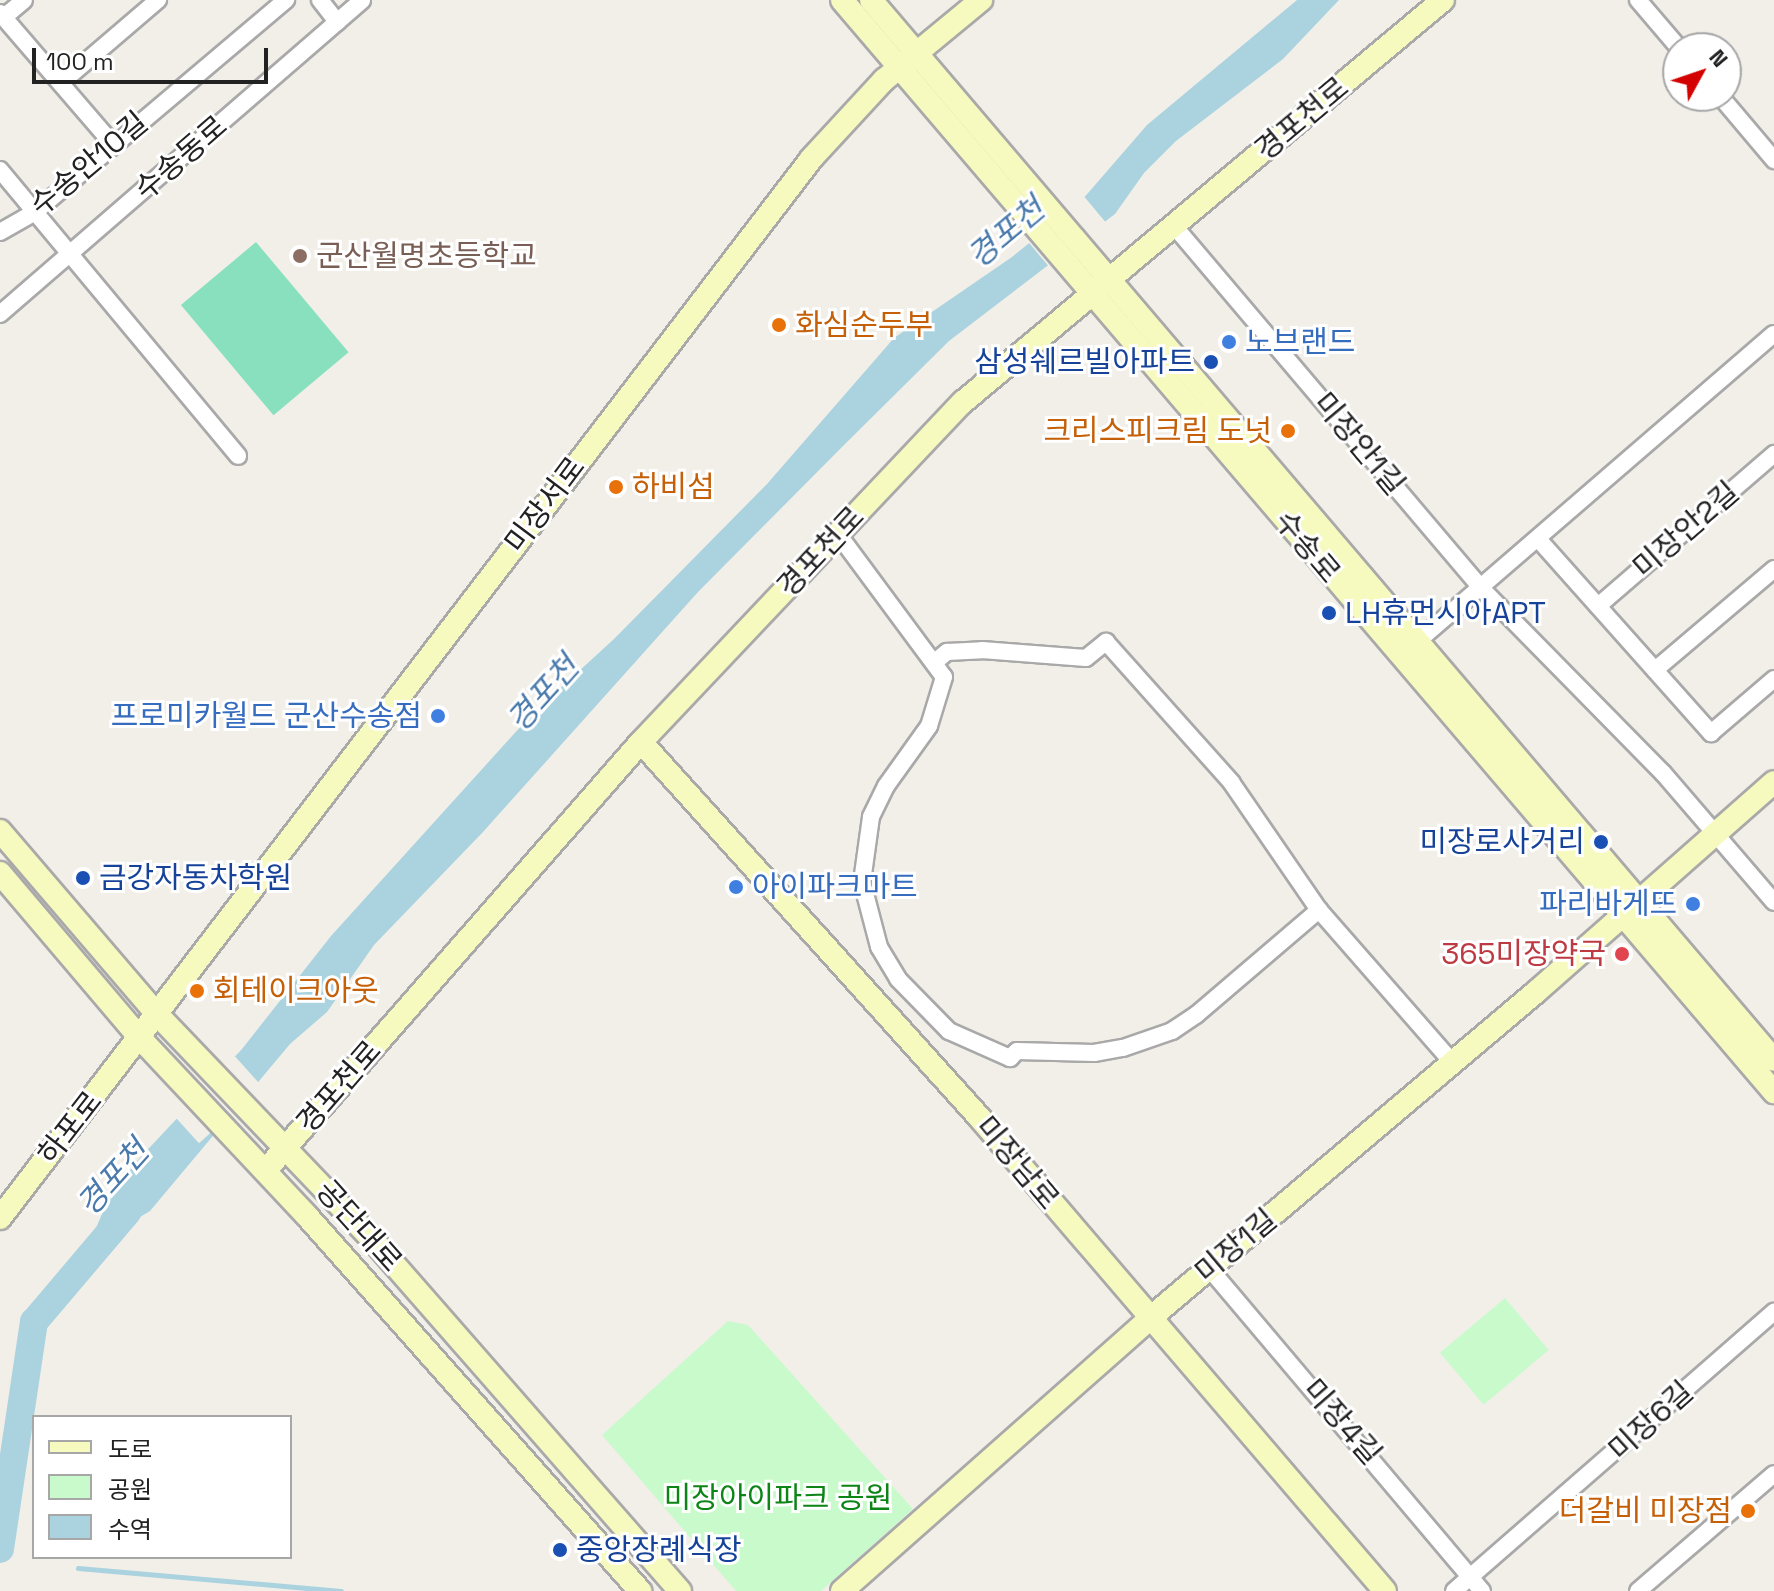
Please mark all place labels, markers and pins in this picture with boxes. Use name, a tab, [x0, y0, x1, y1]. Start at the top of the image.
place label: 군산월명초등학교	[316, 238, 537, 274]
marker: 군산월명초등학교	[291, 247, 309, 265]
place label: 화심순두부	[795, 307, 933, 343]
marker: 화심순두부	[770, 316, 788, 334]
place label: 노브랜드	[1245, 324, 1355, 360]
marker: 노브랜드	[1220, 333, 1238, 351]
place label: 삼성쉐르빌아파트	[974, 344, 1195, 380]
marker: 삼성쉐르빌아파트	[1202, 353, 1220, 371]
place label: 크리스피크림 도넛	[1043, 413, 1272, 449]
marker: 크리스피크림 도넛	[1279, 422, 1297, 440]
place label: 하비섬	[632, 469, 715, 505]
marker: 하비섬	[607, 478, 625, 496]
place label: LH휴먼시아APT	[1345, 595, 1546, 631]
marker: LH휴먼시아APT	[1320, 604, 1338, 622]
place label: 프로미카월드 군산수송점	[111, 698, 422, 734]
marker: 프로미카월드 군산수송점	[429, 707, 447, 725]
place label: 미장로사거리	[1419, 824, 1585, 860]
marker: 미장로사거리	[1592, 833, 1610, 851]
place label: 금강자동차학원	[99, 860, 292, 896]
marker: 금강자동차학원	[74, 869, 92, 887]
place label: 아이파크마트	[752, 869, 918, 905]
marker: 아이파크마트	[727, 878, 745, 896]
place label: 파리바게뜨	[1539, 886, 1677, 922]
marker: 파리바게뜨	[1684, 895, 1702, 913]
place label: 365미장약국	[1441, 936, 1606, 972]
marker: 365미장약국	[1613, 945, 1631, 963]
place label: 회테이크아웃	[213, 973, 379, 1009]
marker: 회테이크아웃	[188, 982, 206, 1000]
place label: 더갈비 미장점	[1559, 1493, 1732, 1529]
marker: 더갈비 미장점	[1739, 1502, 1757, 1520]
place label: 중앙장례식장	[576, 1532, 742, 1568]
marker: 중앙장례식장	[551, 1541, 569, 1559]

